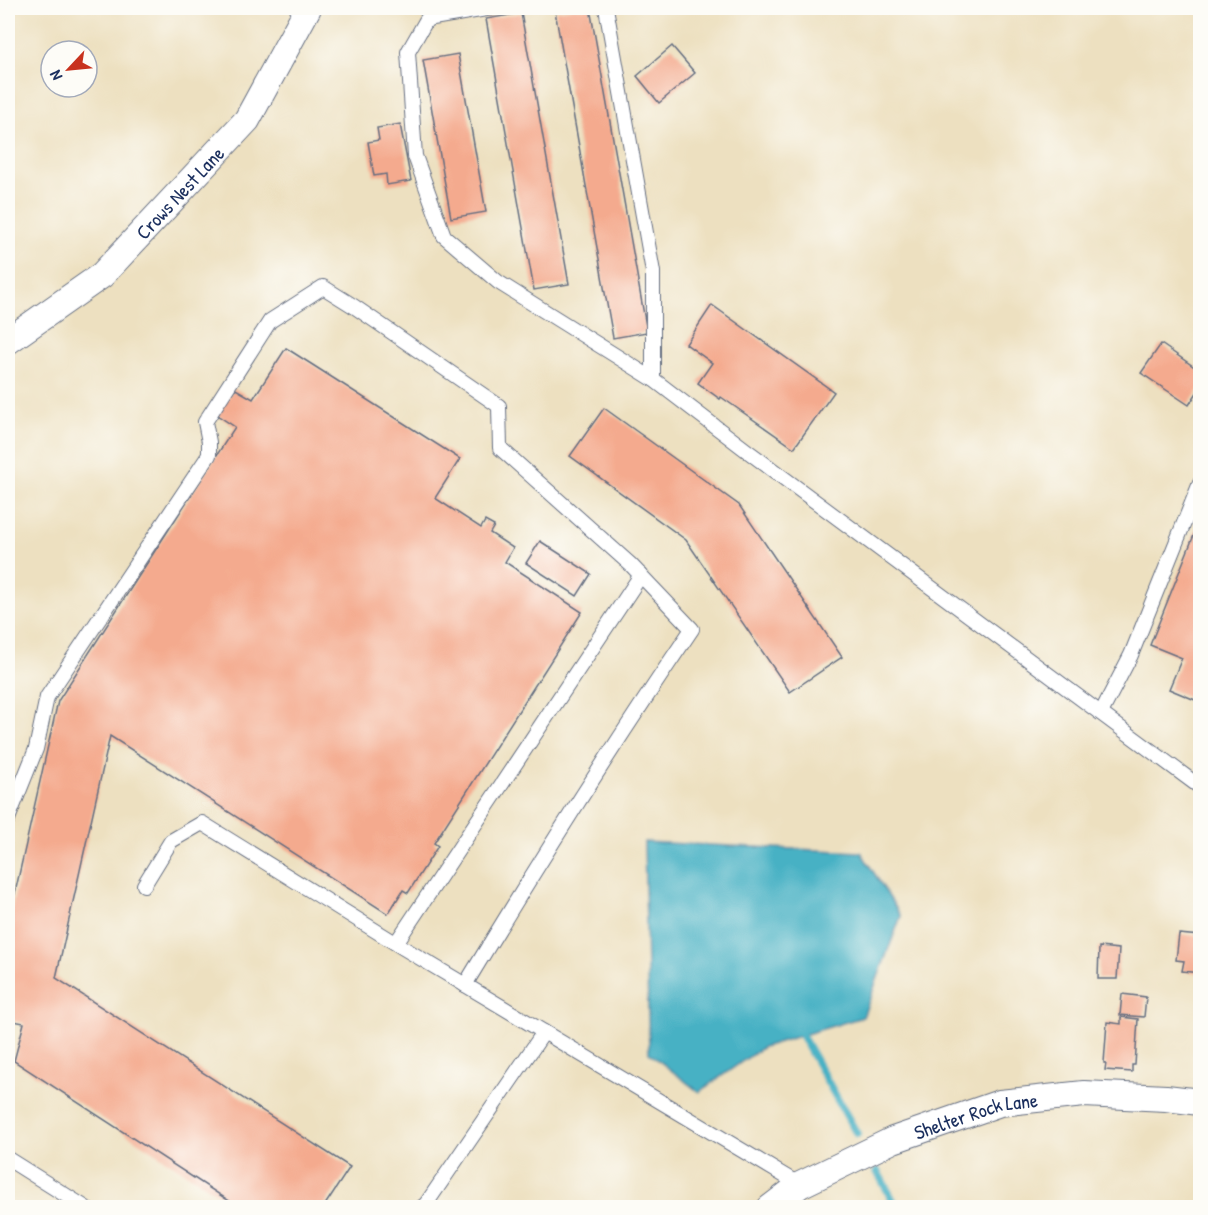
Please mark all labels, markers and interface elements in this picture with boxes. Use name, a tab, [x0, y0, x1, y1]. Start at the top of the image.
north arrow	[39, 39, 99, 99]
text: N	[44, 66, 67, 84]
street label: Crows Nest Lane	[129, 140, 230, 245]
street label: Shelter Rock Lane	[910, 1086, 1039, 1145]

